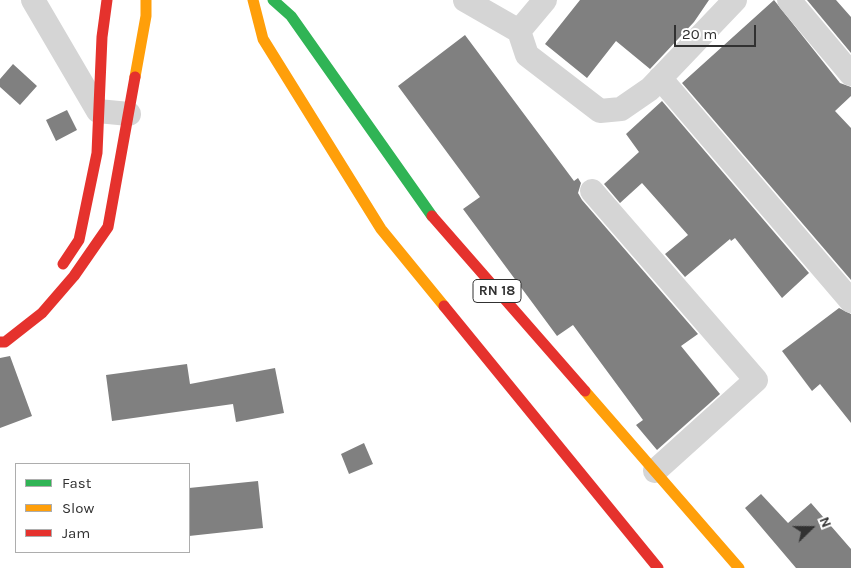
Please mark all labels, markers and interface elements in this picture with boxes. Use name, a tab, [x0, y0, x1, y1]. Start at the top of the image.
scale bar	[676, 15, 758, 47]
text: 20 m	[682, 25, 717, 43]
road number: RN 18	[473, 280, 521, 302]
legend	[15, 463, 190, 553]
text: Fast	[62, 474, 91, 492]
text: Slow	[62, 499, 94, 517]
north arrow	[786, 503, 836, 553]
text: N	[816, 514, 835, 530]
text: Jam	[62, 524, 90, 542]

